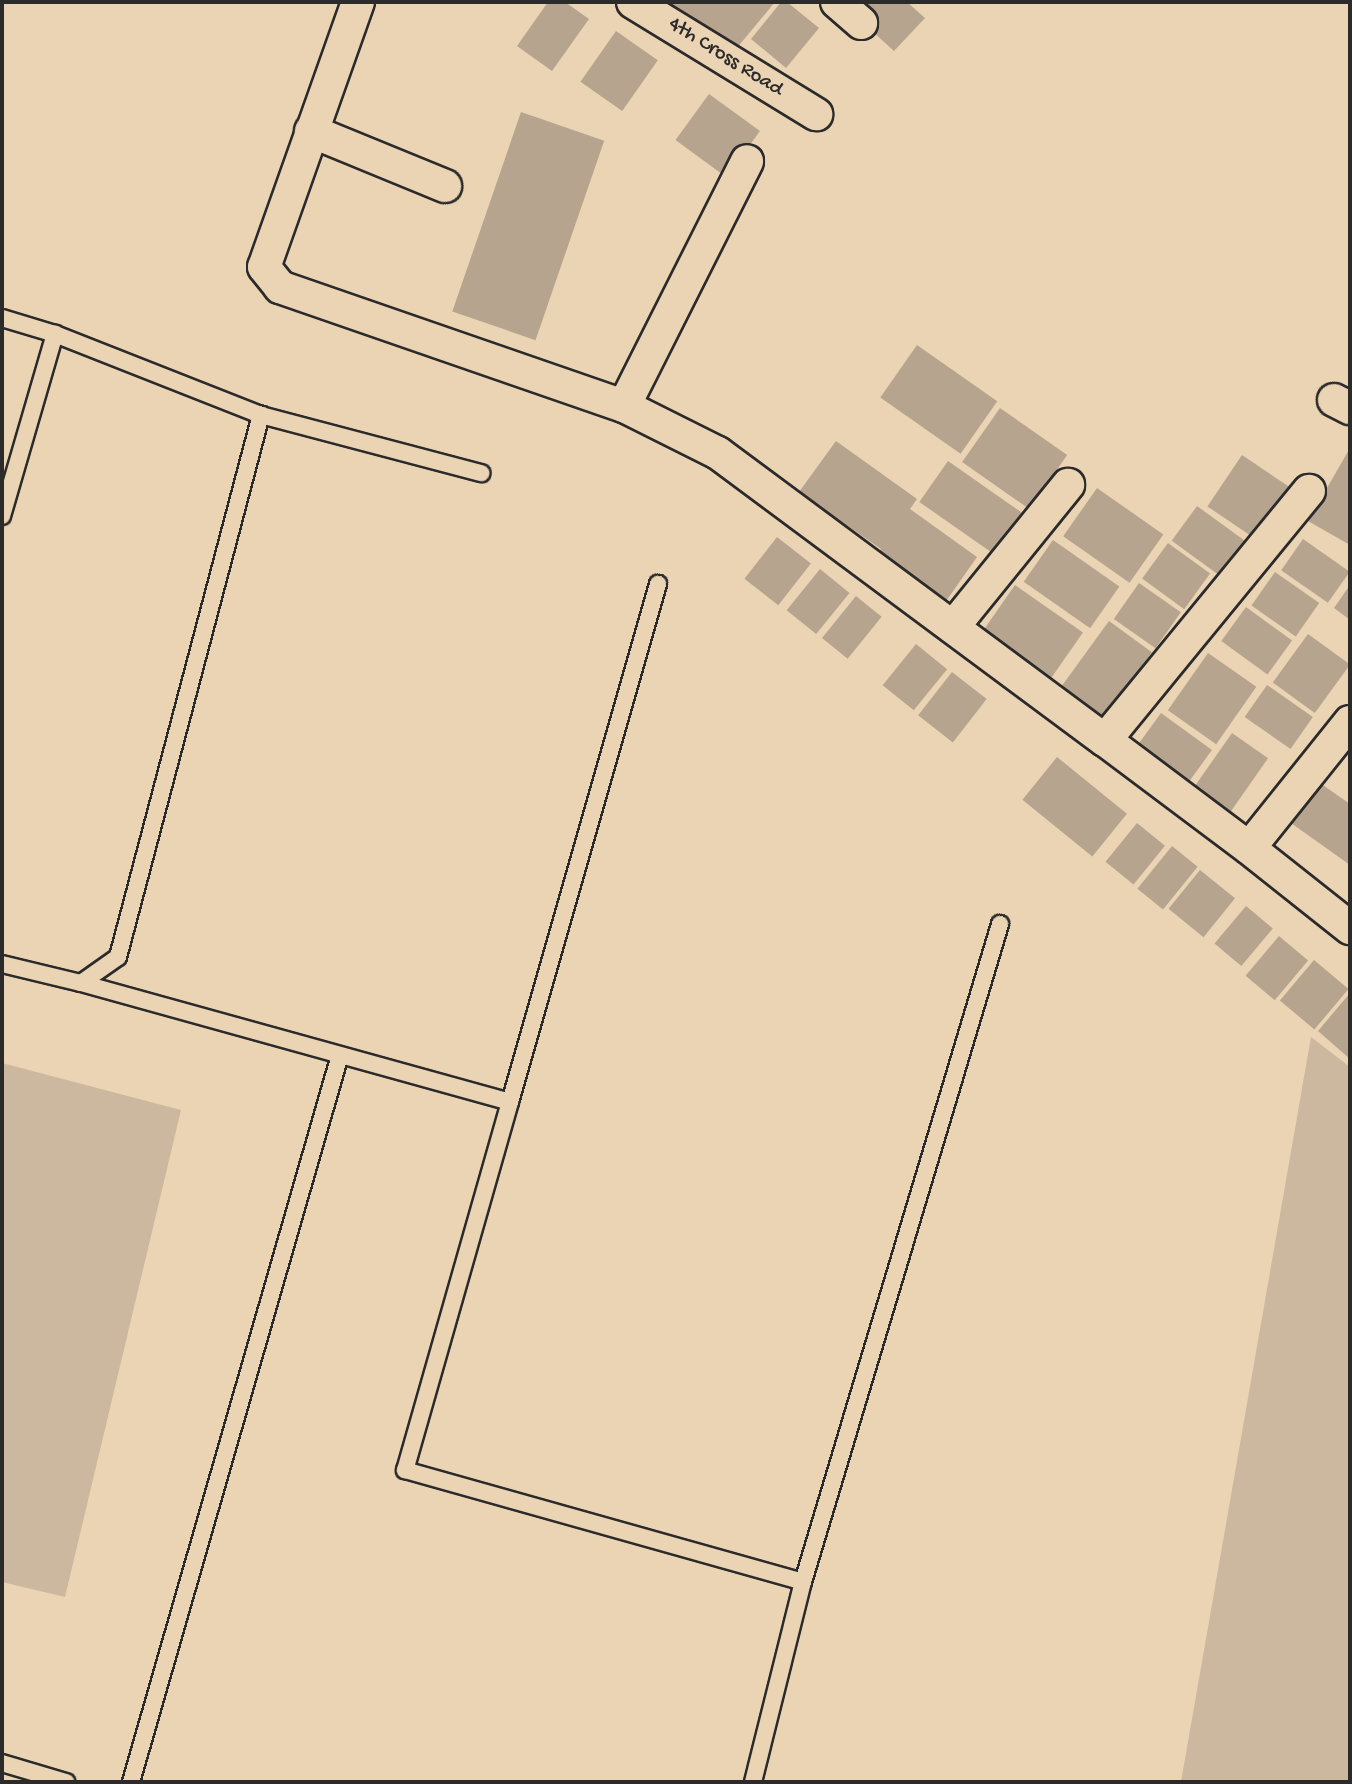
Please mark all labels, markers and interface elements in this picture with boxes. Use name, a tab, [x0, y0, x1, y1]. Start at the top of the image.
street label: 4th Cross Road	[663, 13, 787, 103]

